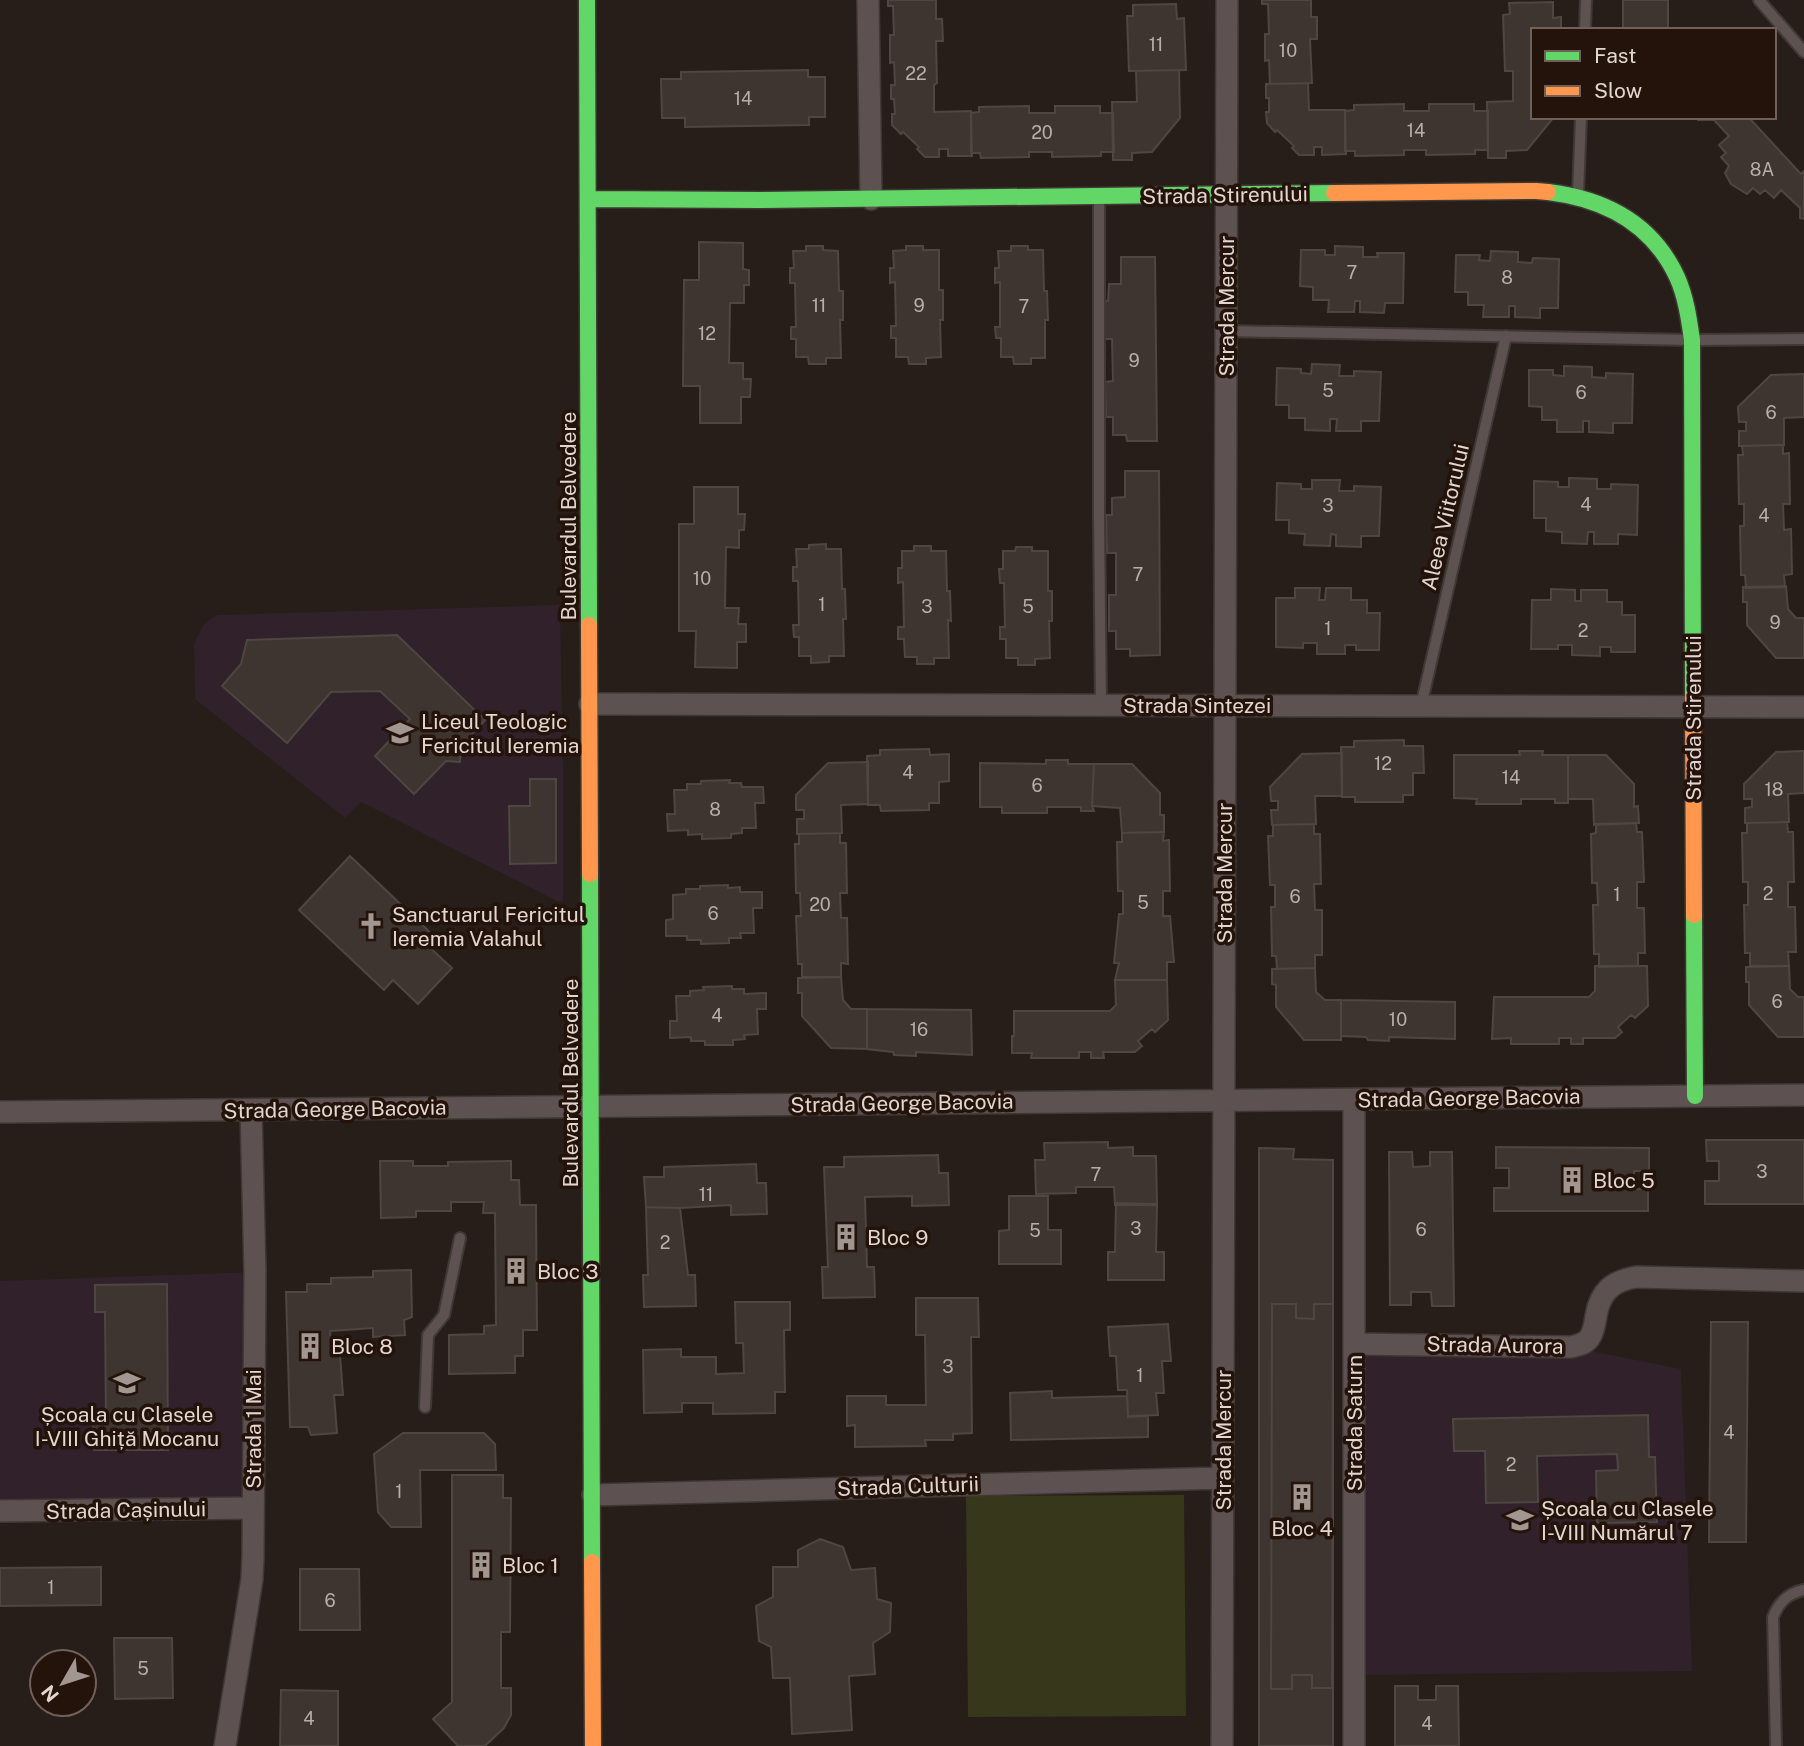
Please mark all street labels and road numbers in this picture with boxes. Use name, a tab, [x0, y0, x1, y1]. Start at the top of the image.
street label: Strada Stirenului	[1142, 181, 1308, 209]
street label: Strada Mercur	[1214, 236, 1239, 376]
street label: Bulevardul Belvedere	[556, 412, 581, 620]
street label: Aleea Viitorului	[1416, 442, 1474, 592]
street label: Strada Stirenului	[1681, 635, 1706, 801]
street label: Strada Sintezei	[1123, 693, 1271, 718]
street label: Strada Mercur	[1212, 803, 1237, 943]
street label: Bulevardul Belvedere	[558, 979, 583, 1187]
street label: Strada George Bacovia	[1357, 1084, 1581, 1112]
street label: Strada George Bacovia	[790, 1089, 1014, 1117]
street label: Strada George Bacovia	[223, 1095, 447, 1123]
street label: Strada Aurora	[1426, 1331, 1564, 1359]
street label: Strada Saturn	[1342, 1355, 1367, 1491]
street label: Strada 1 Mai	[241, 1369, 266, 1489]
street label: Strada Mercur	[1211, 1370, 1236, 1510]
street label: Strada Culturii	[837, 1471, 979, 1501]
street label: Strada Cașinului	[46, 1496, 206, 1524]

